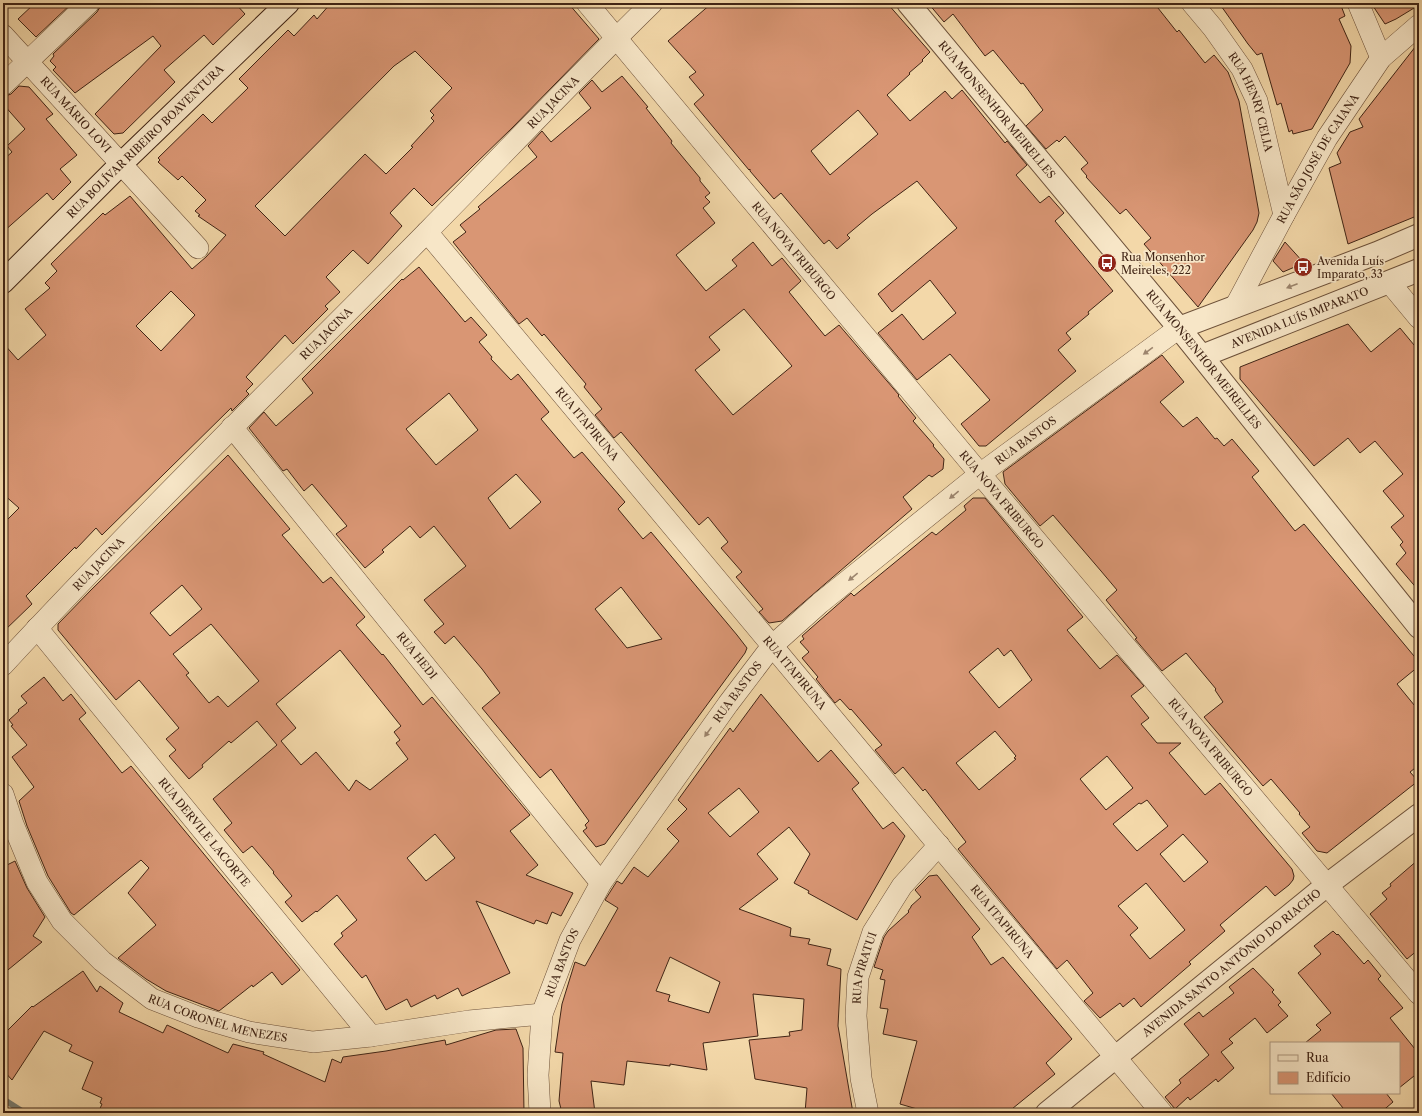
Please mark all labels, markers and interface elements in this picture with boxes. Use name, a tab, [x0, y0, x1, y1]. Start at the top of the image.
street label: RUA MONSENHOR MEIRELLES	[936, 38, 1058, 181]
street label: RUA HENRY CELIA	[1225, 49, 1276, 154]
street label: RUA BOLÍVAR RIBEIRO BOAVENTURA	[64, 61, 227, 221]
street label: RUA JACINA	[524, 72, 583, 132]
street label: RUA MÁRIO LOVI	[38, 74, 114, 156]
street label: RUA SÃO JOSÉ DE CAIANA	[1274, 90, 1362, 226]
street label: RUA NOVA FRIBURGO	[749, 199, 839, 303]
place label: Rua Monsenhor Meireles, 222	[1121, 250, 1205, 277]
bus stop icon: Rua Monsenhor Meireles, 222	[1096, 252, 1118, 274]
place label: Avenida Luís Imparato, 33	[1316, 254, 1384, 281]
bus stop icon: Avenida Luís Imparato, 33	[1292, 256, 1314, 278]
one-way arrow	[1285, 283, 1297, 289]
street label: AVENIDA LUÍS IMPARATO	[1228, 284, 1371, 351]
street label: RUA MONSENHOR MEIRELLES	[1143, 287, 1264, 432]
street label: RUA JACINA	[297, 304, 356, 363]
one-way arrow	[1143, 346, 1153, 354]
street label: RUA ITAPIRUNA	[553, 384, 622, 464]
street label: RUA BASTOS	[992, 413, 1059, 468]
street label: RUA NOVA FRIBURGO	[957, 448, 1047, 551]
one-way arrow	[948, 491, 959, 499]
street label: RUA JACINA	[70, 534, 128, 594]
one-way arrow	[847, 573, 858, 581]
street label: RUA HEDI	[394, 629, 440, 682]
street label: RUA ITAPIRUNA	[760, 633, 830, 713]
street label: RUA BASTOS	[710, 659, 765, 725]
street label: RUA NOVA FRIBURGO	[1165, 695, 1256, 799]
one-way arrow	[704, 727, 712, 738]
street label: RUA DERVILE LACORTE	[155, 775, 253, 890]
street label: RUA ITAPIRUNA	[968, 882, 1037, 962]
street label: AVENIDA SANTO ANTÔNIO DO RIACHO	[1139, 886, 1324, 1040]
street label: RUA BASTOS	[542, 926, 582, 999]
street label: RUA PIRATUI	[850, 930, 880, 1004]
street label: RUA CORONEL MENEZES	[146, 991, 288, 1045]
legend	[1270, 1042, 1400, 1094]
text: Rua	[1306, 1050, 1329, 1065]
text: Edifício	[1306, 1070, 1351, 1085]

